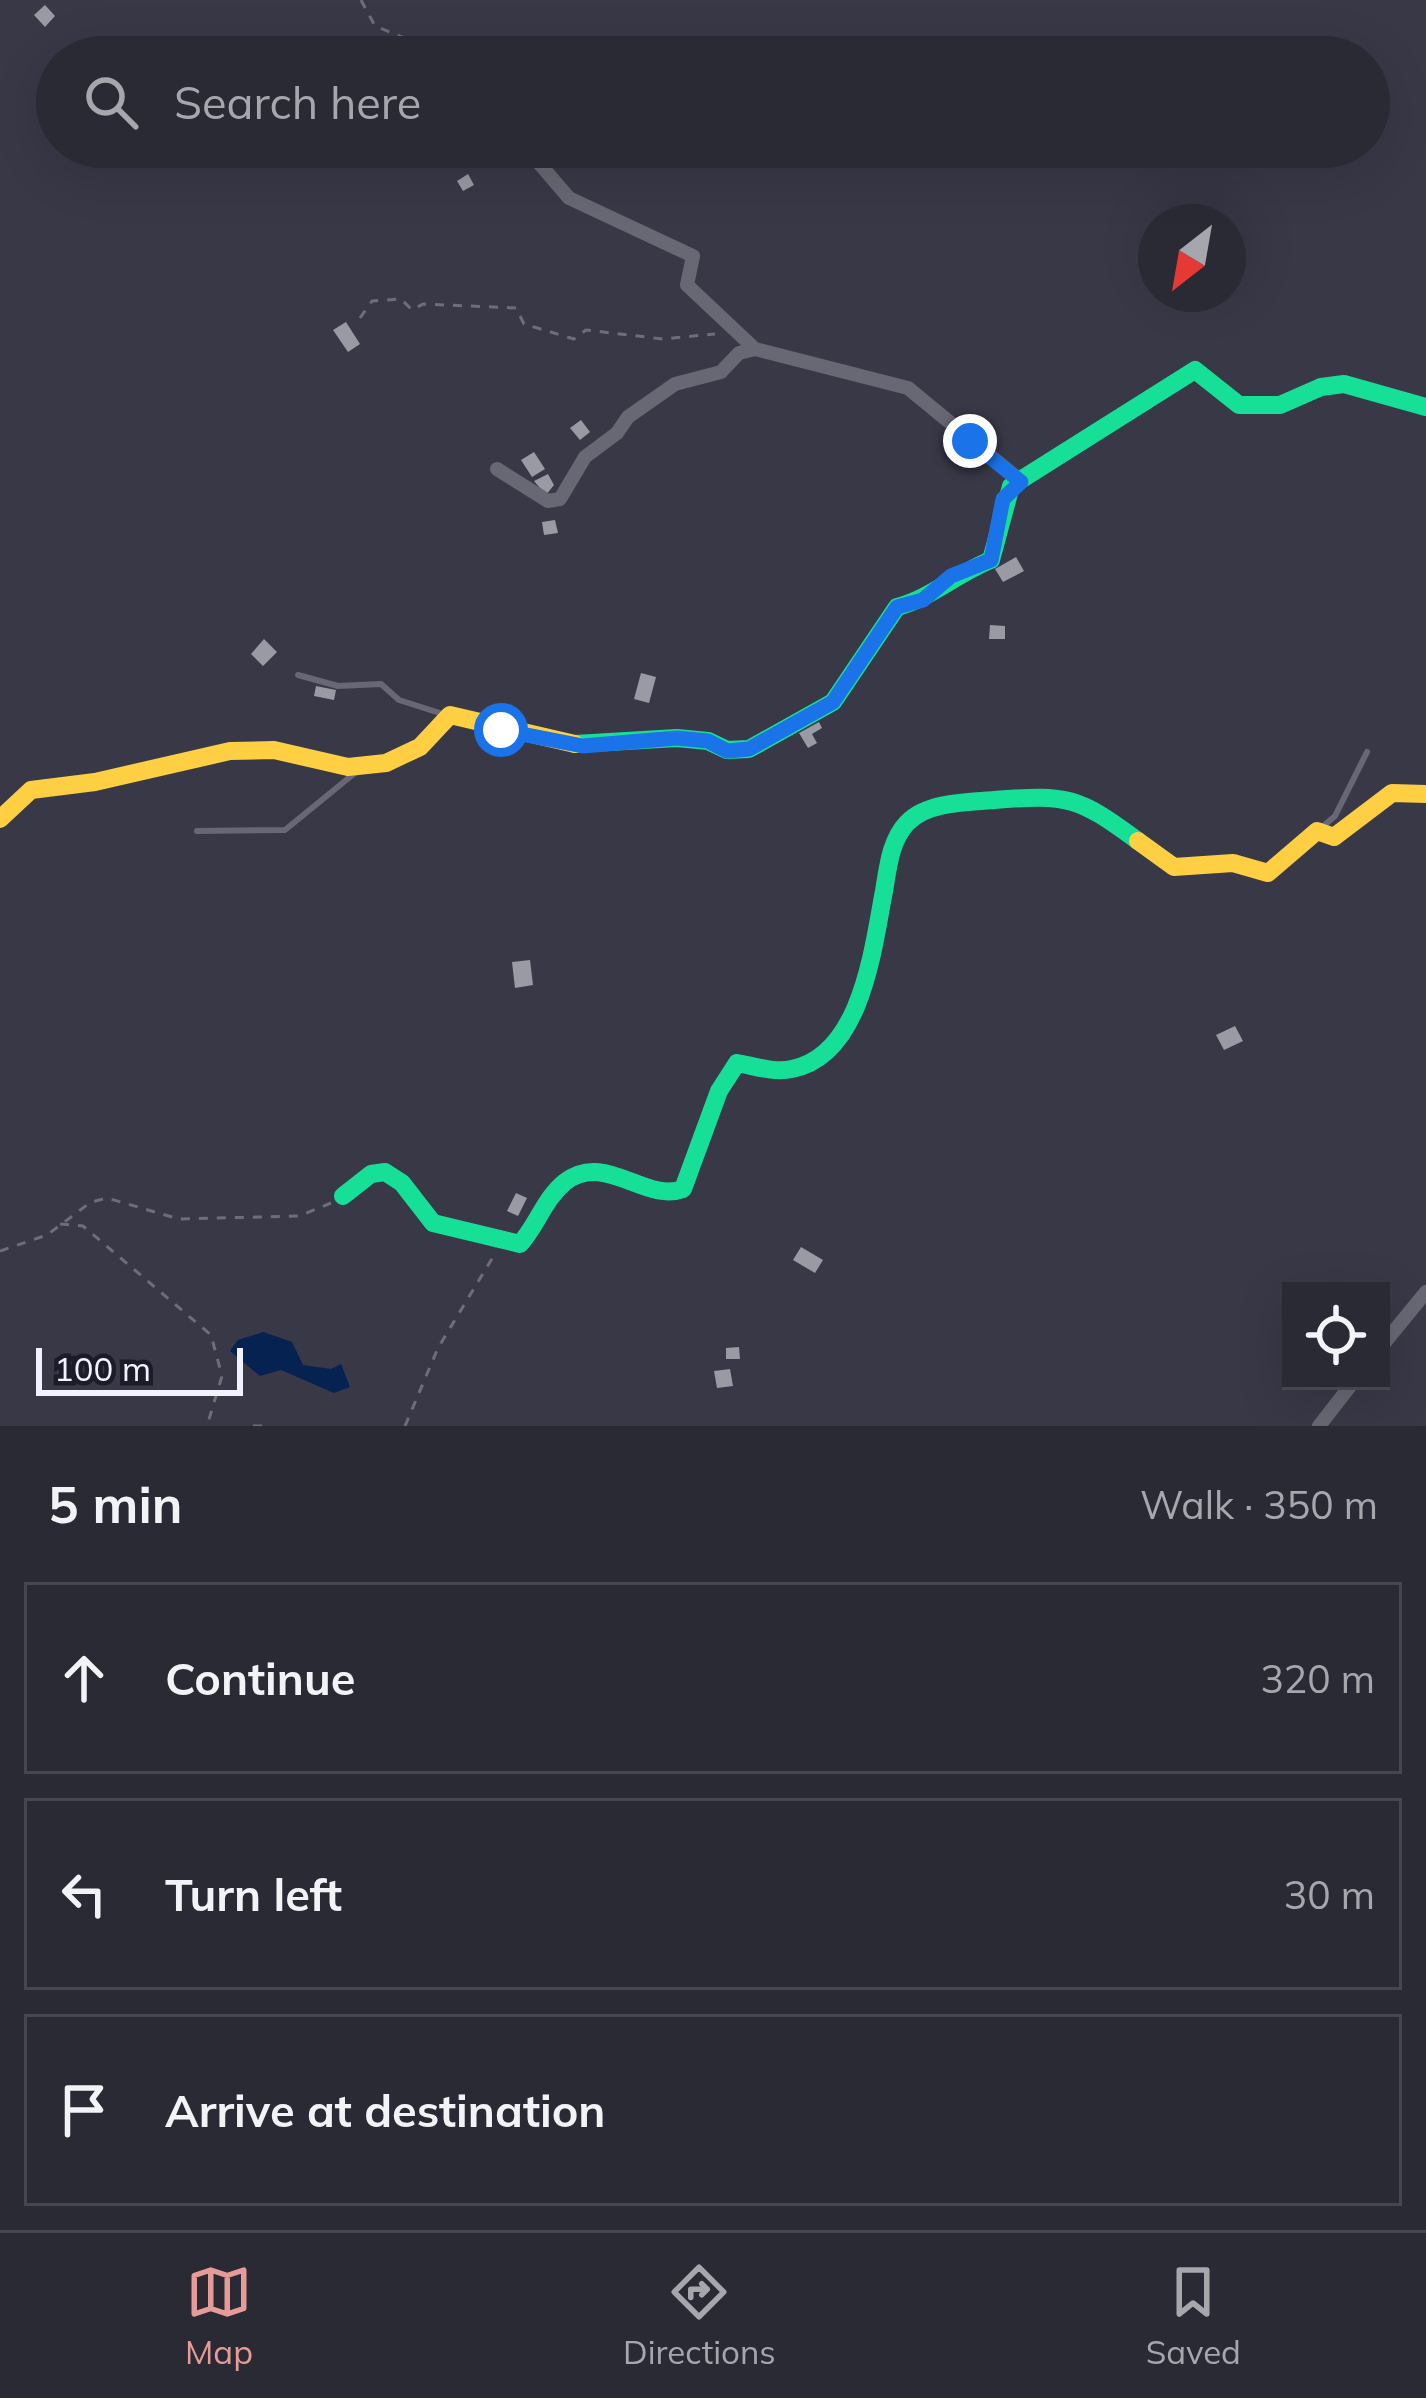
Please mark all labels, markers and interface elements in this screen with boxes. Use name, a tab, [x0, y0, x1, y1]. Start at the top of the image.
search box	[36, 36, 1390, 168]
icon: search	[78, 69, 144, 135]
text: Search here	[174, 74, 421, 130]
north arrow	[1138, 204, 1246, 312]
route end	[943, 414, 997, 468]
route start	[474, 703, 528, 757]
map controls	[1282, 1282, 1390, 1390]
button: locate	[1282, 1282, 1390, 1390]
scale bar	[36, 1342, 243, 1395]
text: 100 m	[54, 1348, 151, 1389]
text: 5 min	[48, 1472, 183, 1536]
text: Walk · 350 m	[1140, 1480, 1378, 1529]
icon: ahead	[51, 1645, 117, 1711]
text: Continue	[165, 1650, 355, 1706]
text: 320 m	[1260, 1654, 1375, 1703]
icon: left	[51, 1861, 117, 1927]
text: Turn left	[165, 1866, 342, 1922]
text: 30 m	[1284, 1870, 1375, 1919]
icon: arrive	[51, 2077, 117, 2143]
text: Arrive at destination	[165, 2082, 605, 2138]
tab: Map	[185, 2259, 253, 2372]
tab: Directions	[623, 2259, 776, 2372]
tab: Saved	[1146, 2259, 1241, 2372]

